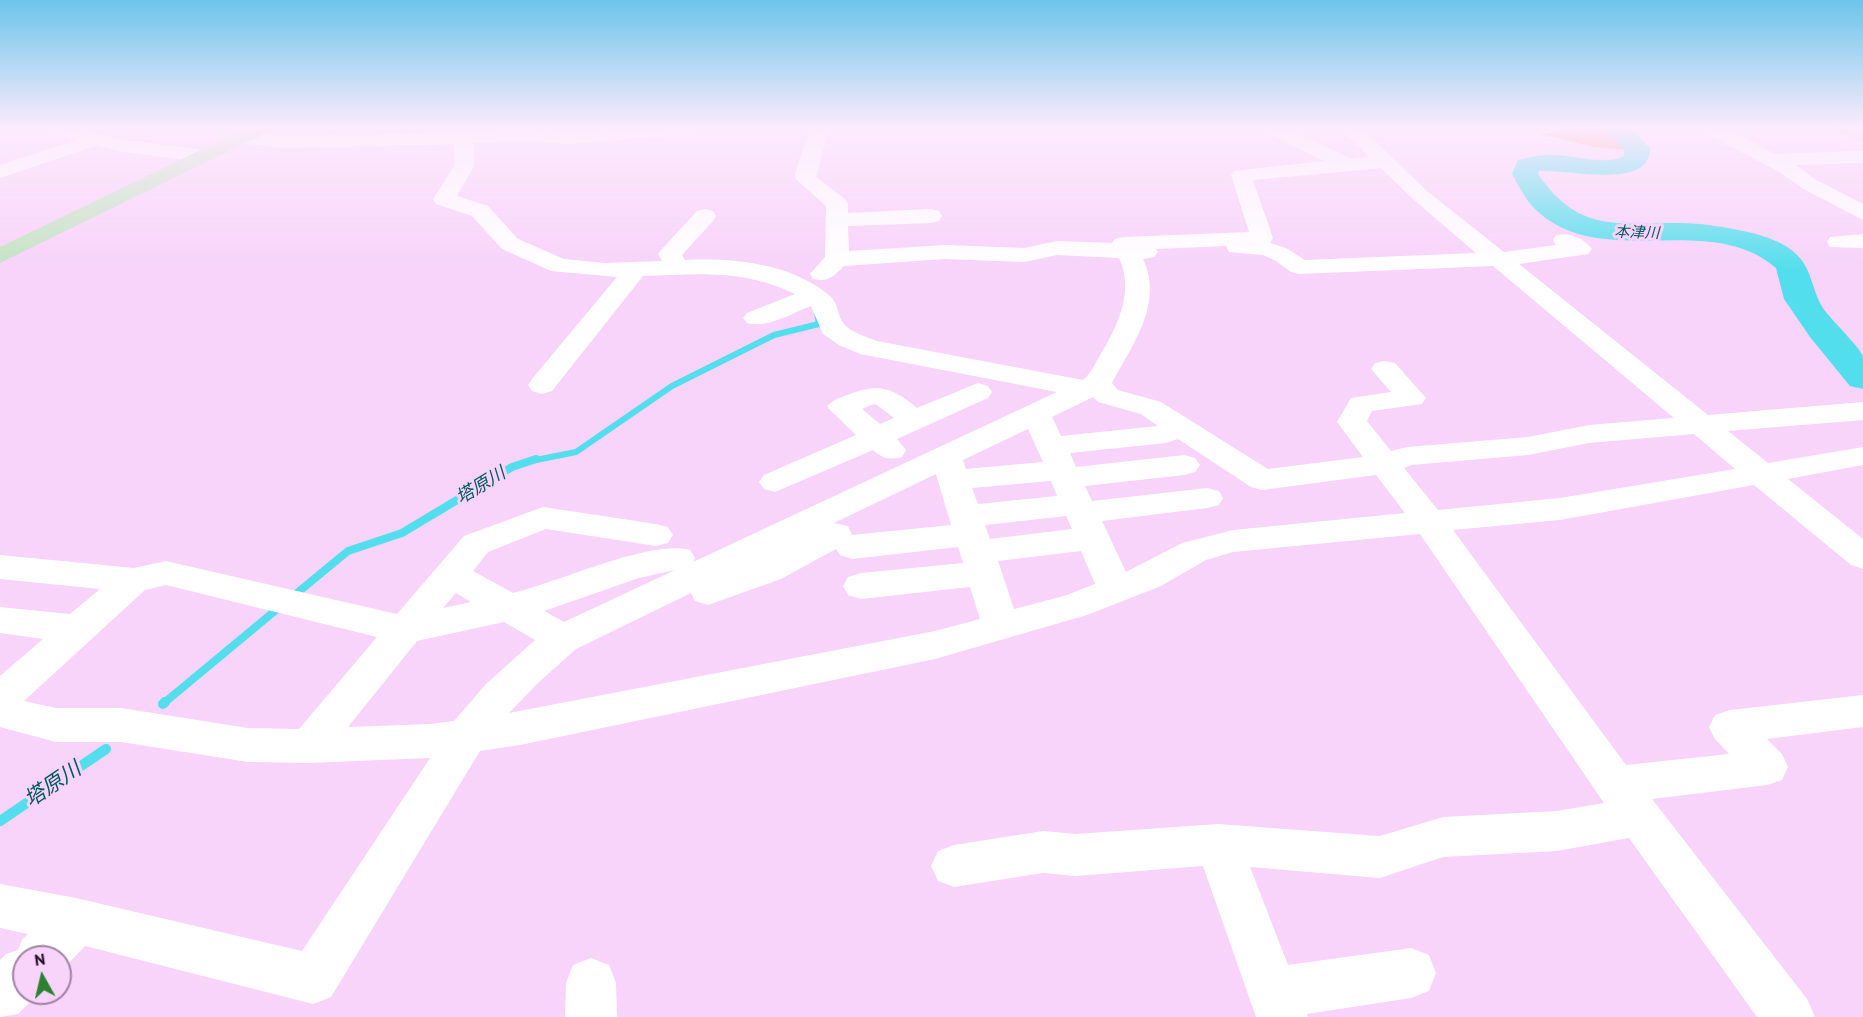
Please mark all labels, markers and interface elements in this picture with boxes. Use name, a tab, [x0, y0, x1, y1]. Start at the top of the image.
water label: 本津川	[1614, 223, 1660, 243]
water label: 塔原川	[452, 463, 510, 509]
water label: 塔原川	[20, 757, 86, 813]
north arrow	[12, 945, 72, 1005]
text: N	[33, 949, 46, 970]

